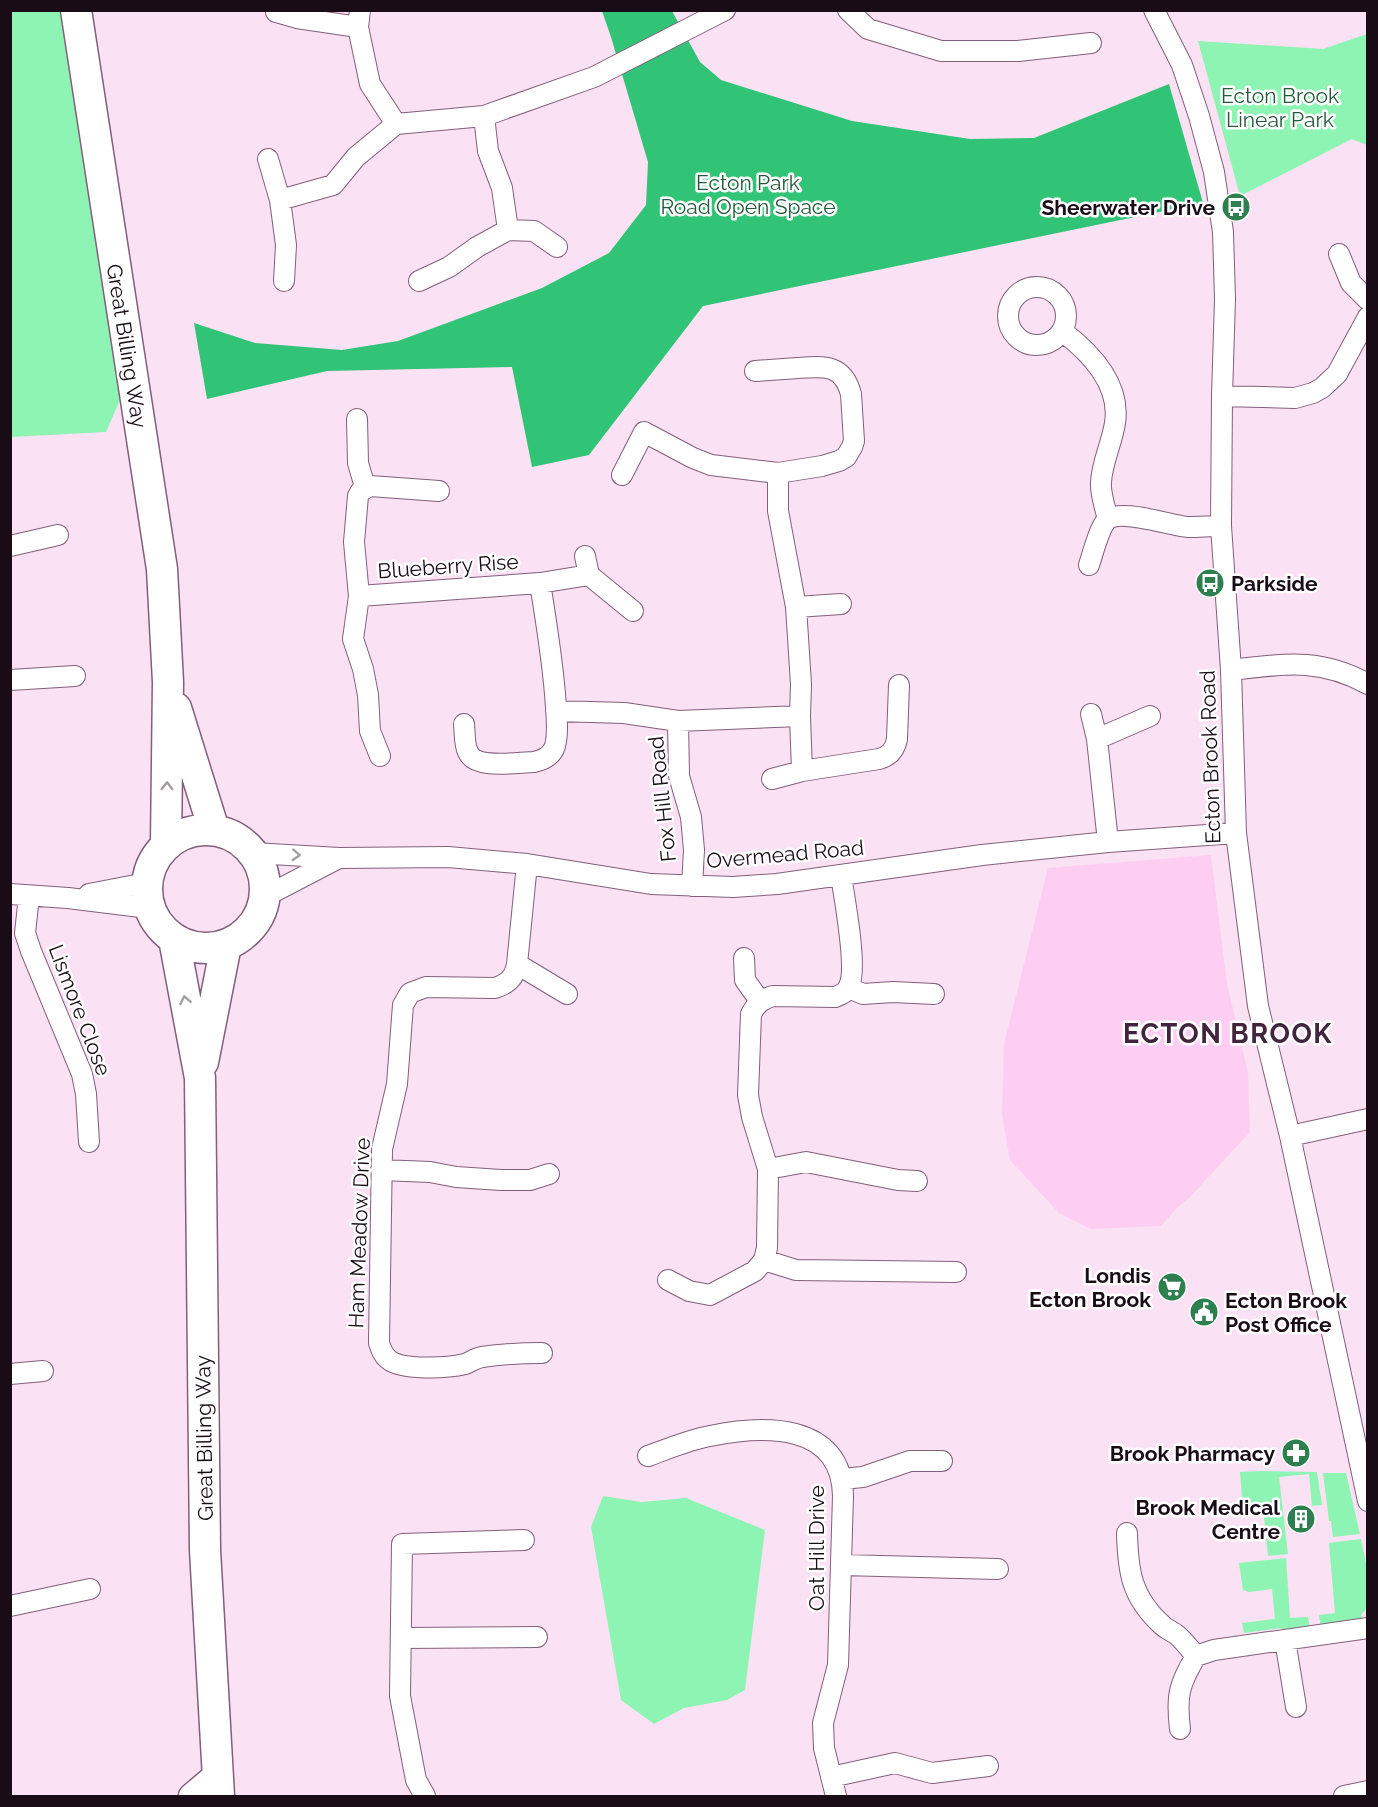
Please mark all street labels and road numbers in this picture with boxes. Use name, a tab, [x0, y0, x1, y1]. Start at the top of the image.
street label: Great Billing Way	[102, 262, 152, 430]
street label: Blueberry Rise	[377, 549, 519, 583]
street label: Ecton Brook Road	[1194, 670, 1226, 844]
street label: Fox Hill Road	[643, 735, 681, 863]
street label: Overmead Road	[705, 835, 865, 873]
street label: Lismore Close	[44, 941, 116, 1079]
street label: Ham Meadow Drive	[343, 1137, 375, 1329]
street label: Great Billing Way	[190, 1355, 218, 1521]
street label: Oat Hill Drive	[804, 1485, 829, 1611]

